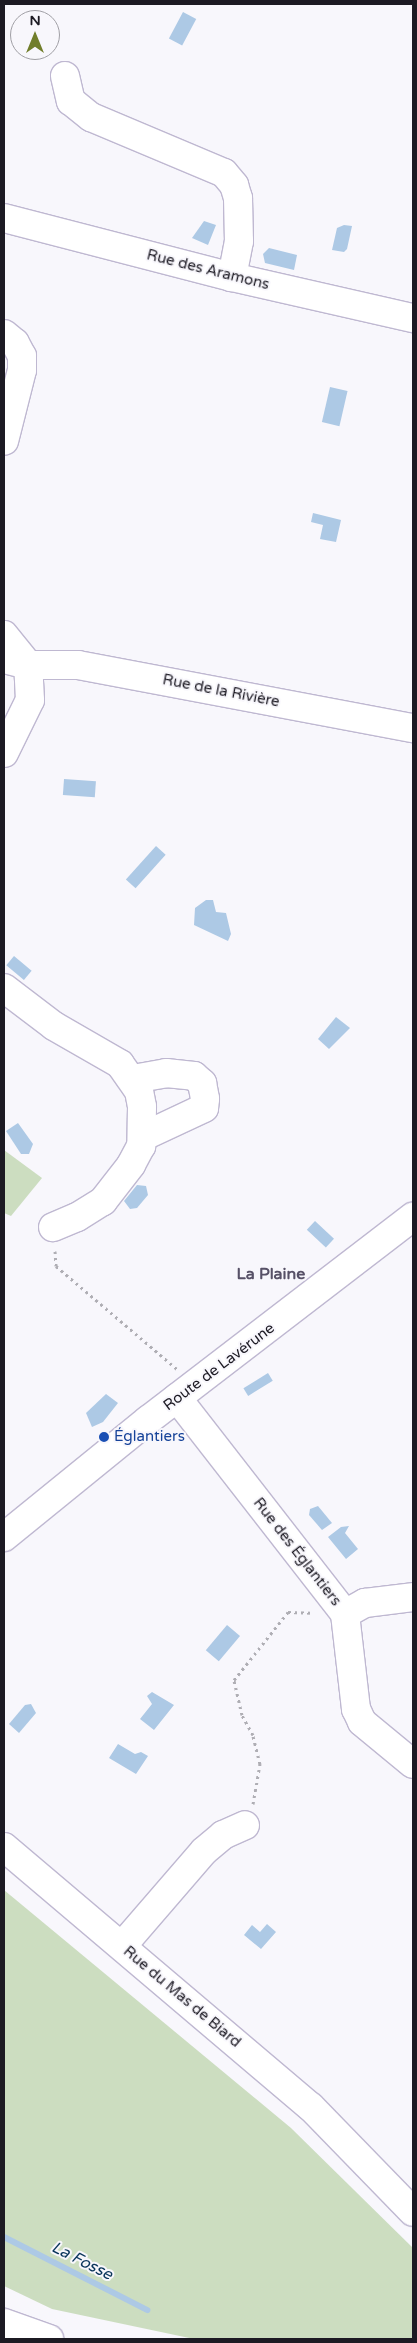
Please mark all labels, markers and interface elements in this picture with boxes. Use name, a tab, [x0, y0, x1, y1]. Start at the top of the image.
north arrow	[10, 10, 60, 60]
text: N	[29, 12, 41, 29]
street label: Rue des Aramons	[145, 246, 271, 294]
street label: Rue de la Rivière	[161, 671, 281, 711]
district label: La Plaine	[237, 1264, 305, 1284]
street label: Route de Lavérune	[160, 1319, 278, 1415]
place label: Églantiers	[114, 1428, 185, 1446]
marker: Églantiers	[98, 1431, 110, 1443]
street label: Rue des Églantiers	[249, 1494, 345, 1610]
street label: Rue du Mas de Biard	[120, 1943, 244, 2051]
water label: La Fosse	[48, 2238, 116, 2284]

